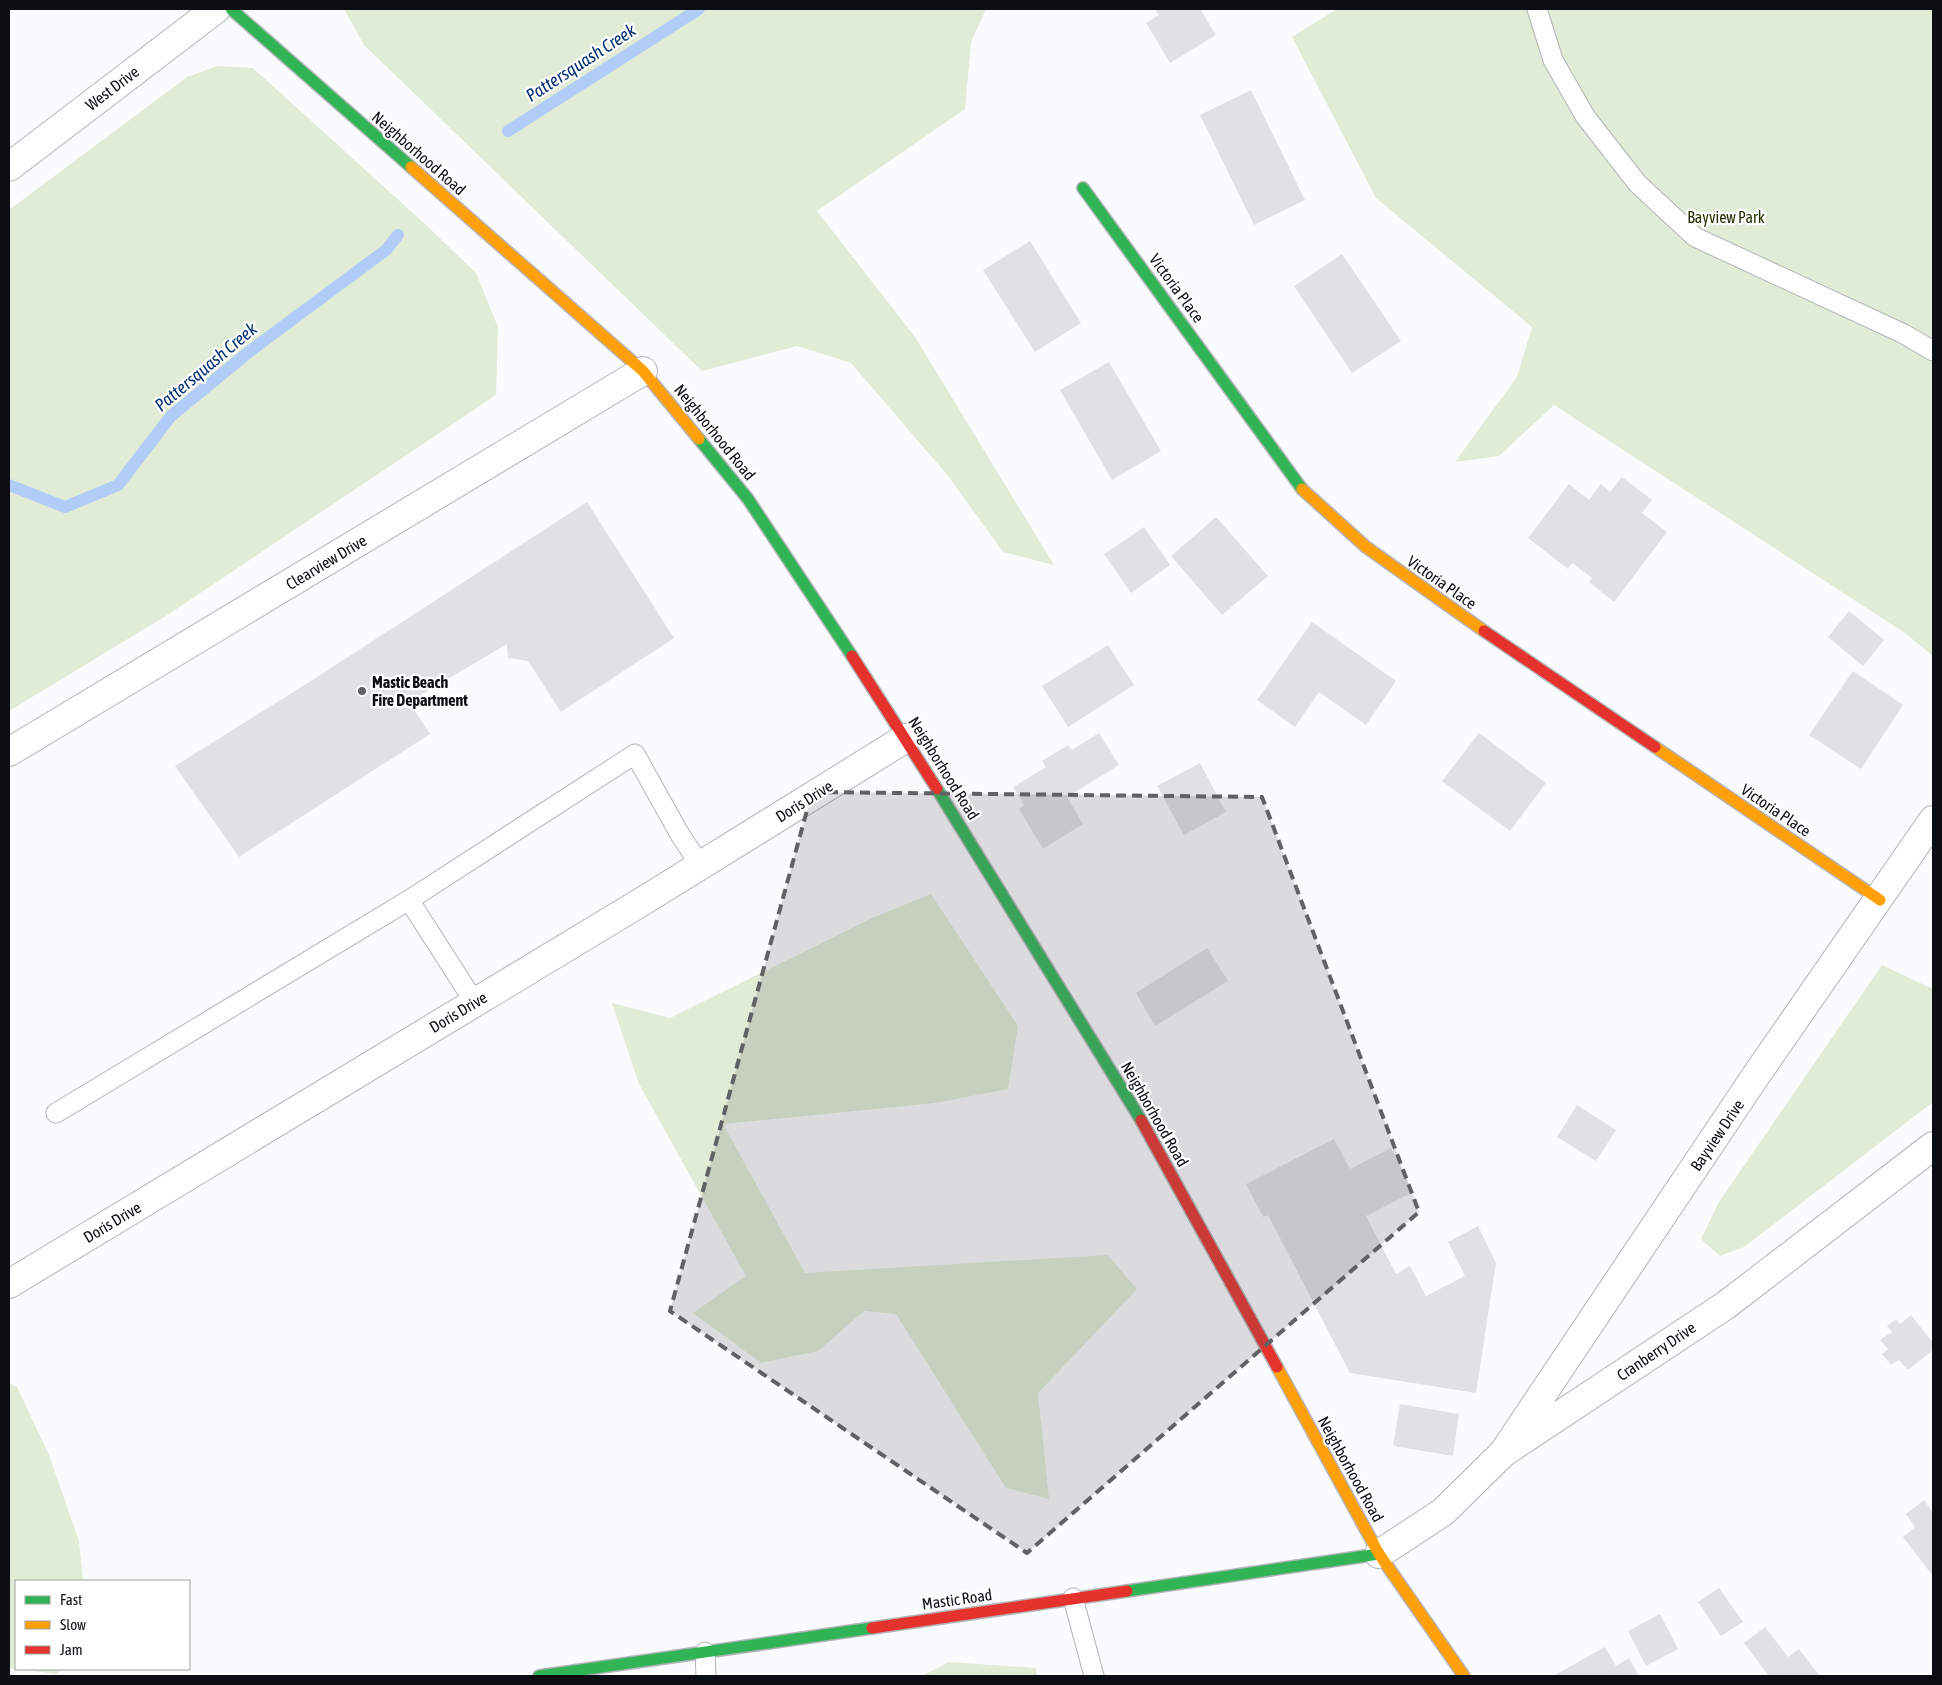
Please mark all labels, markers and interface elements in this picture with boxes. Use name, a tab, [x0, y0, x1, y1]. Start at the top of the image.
water label: Pattersquash Creek	[522, 19, 641, 106]
street label: West Drive	[82, 62, 142, 114]
street label: Neighborhood Road	[368, 108, 469, 199]
park label: Bayview Park	[1687, 208, 1765, 227]
street label: Victoria Place	[1146, 250, 1208, 326]
water label: Pattersquash Creek	[150, 317, 262, 415]
street label: Neighborhood Road	[670, 380, 759, 484]
street label: Clearview Drive	[282, 531, 370, 593]
street label: Victoria Place	[1404, 552, 1480, 612]
place label: Mastic Beach Fire Department	[372, 673, 468, 709]
marker: Mastic Beach Fire Department	[356, 685, 368, 697]
street label: Neighborhood Road	[904, 713, 983, 823]
street label: Doris Drive	[772, 776, 836, 826]
street label: Victoria Place	[1738, 780, 1814, 840]
street label: Doris Drive	[426, 988, 490, 1036]
street label: Neighborhood Road	[1117, 1058, 1192, 1170]
street label: Bayview Drive	[1687, 1096, 1748, 1174]
street label: Doris Drive	[80, 1198, 144, 1246]
street label: Cranberry Drive	[1613, 1318, 1699, 1385]
street label: Neighborhood Road	[1314, 1413, 1387, 1525]
legend	[15, 1580, 190, 1670]
street label: Mastic Road	[921, 1585, 993, 1613]
text: Fast	[60, 1591, 82, 1608]
text: Slow	[60, 1616, 86, 1633]
text: Jam	[60, 1641, 83, 1658]

